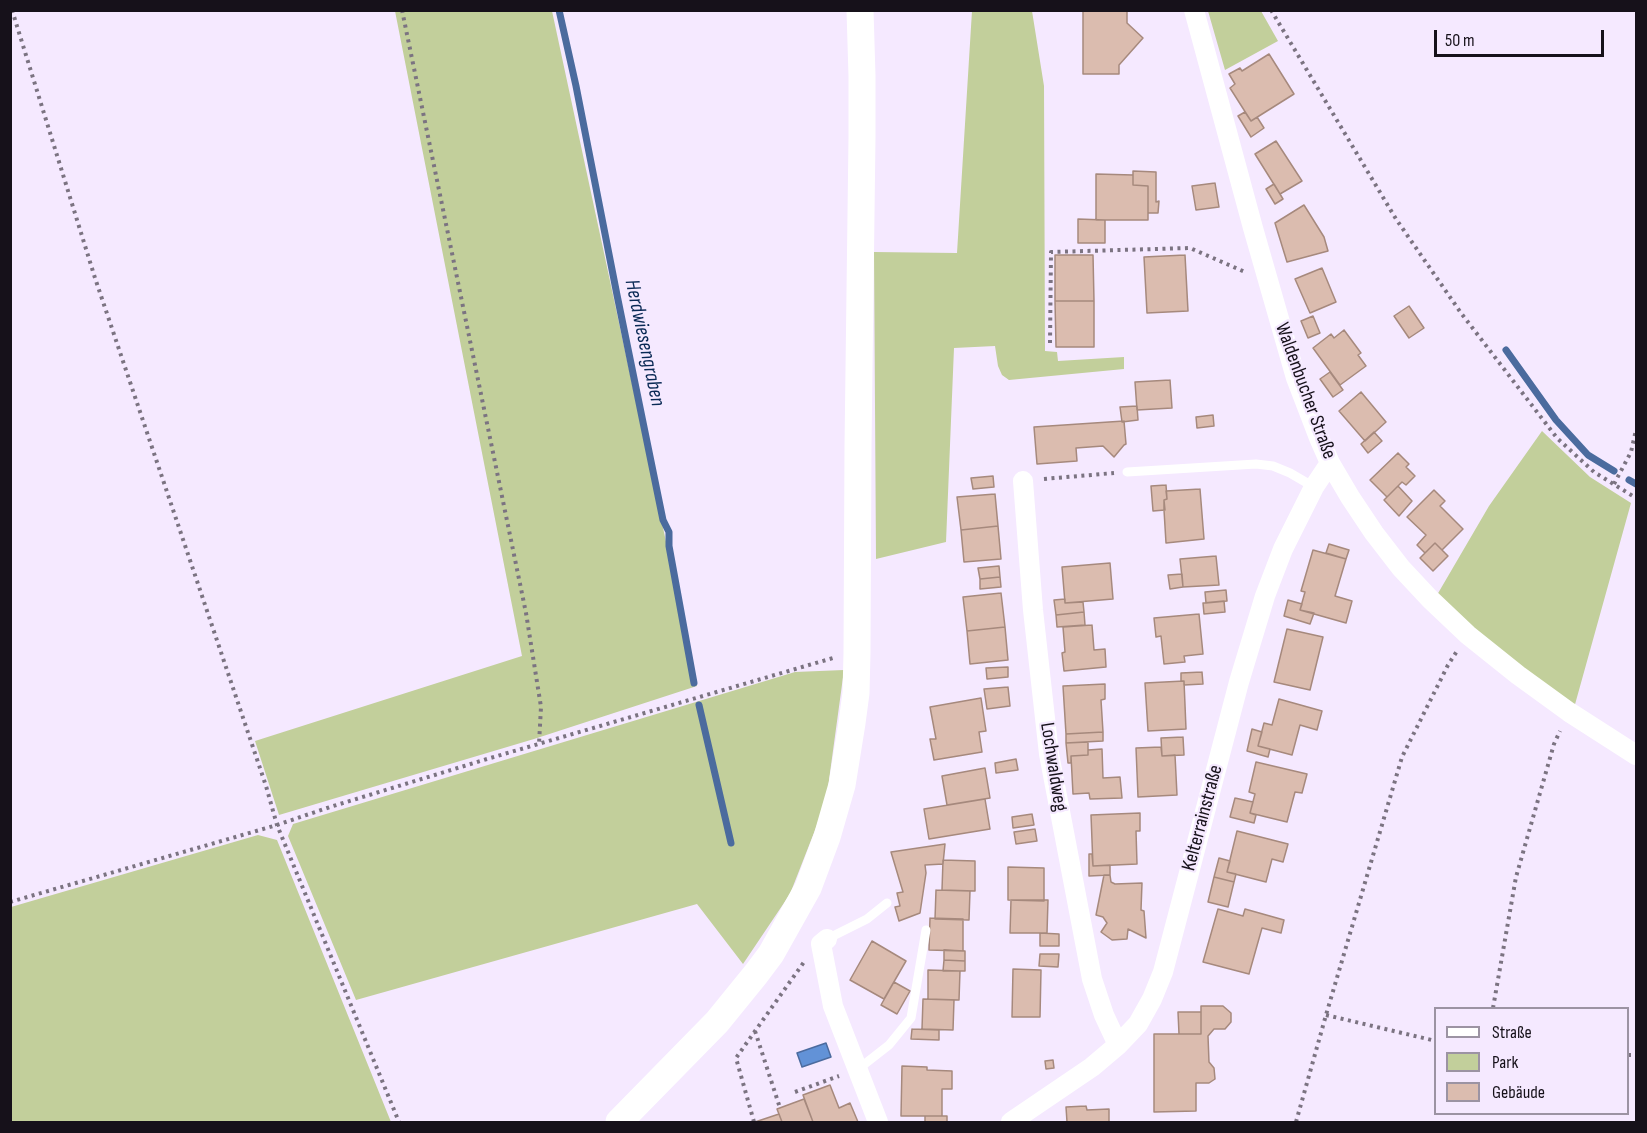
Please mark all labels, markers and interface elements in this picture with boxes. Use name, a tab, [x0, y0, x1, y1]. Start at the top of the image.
scale bar	[1437, 18, 1606, 56]
text: 50 m	[1445, 30, 1475, 51]
water label: Herdwiesengraben	[618, 277, 670, 409]
street label: Waldenbucher Straße	[1269, 320, 1341, 462]
street label: Lochwaldweg	[1034, 721, 1072, 813]
street label: Kelterrainstraße	[1177, 763, 1229, 873]
legend	[1434, 1007, 1629, 1115]
text: Straße	[1492, 1022, 1532, 1043]
text: Park	[1492, 1052, 1518, 1073]
text: Gebäude	[1492, 1082, 1545, 1103]

